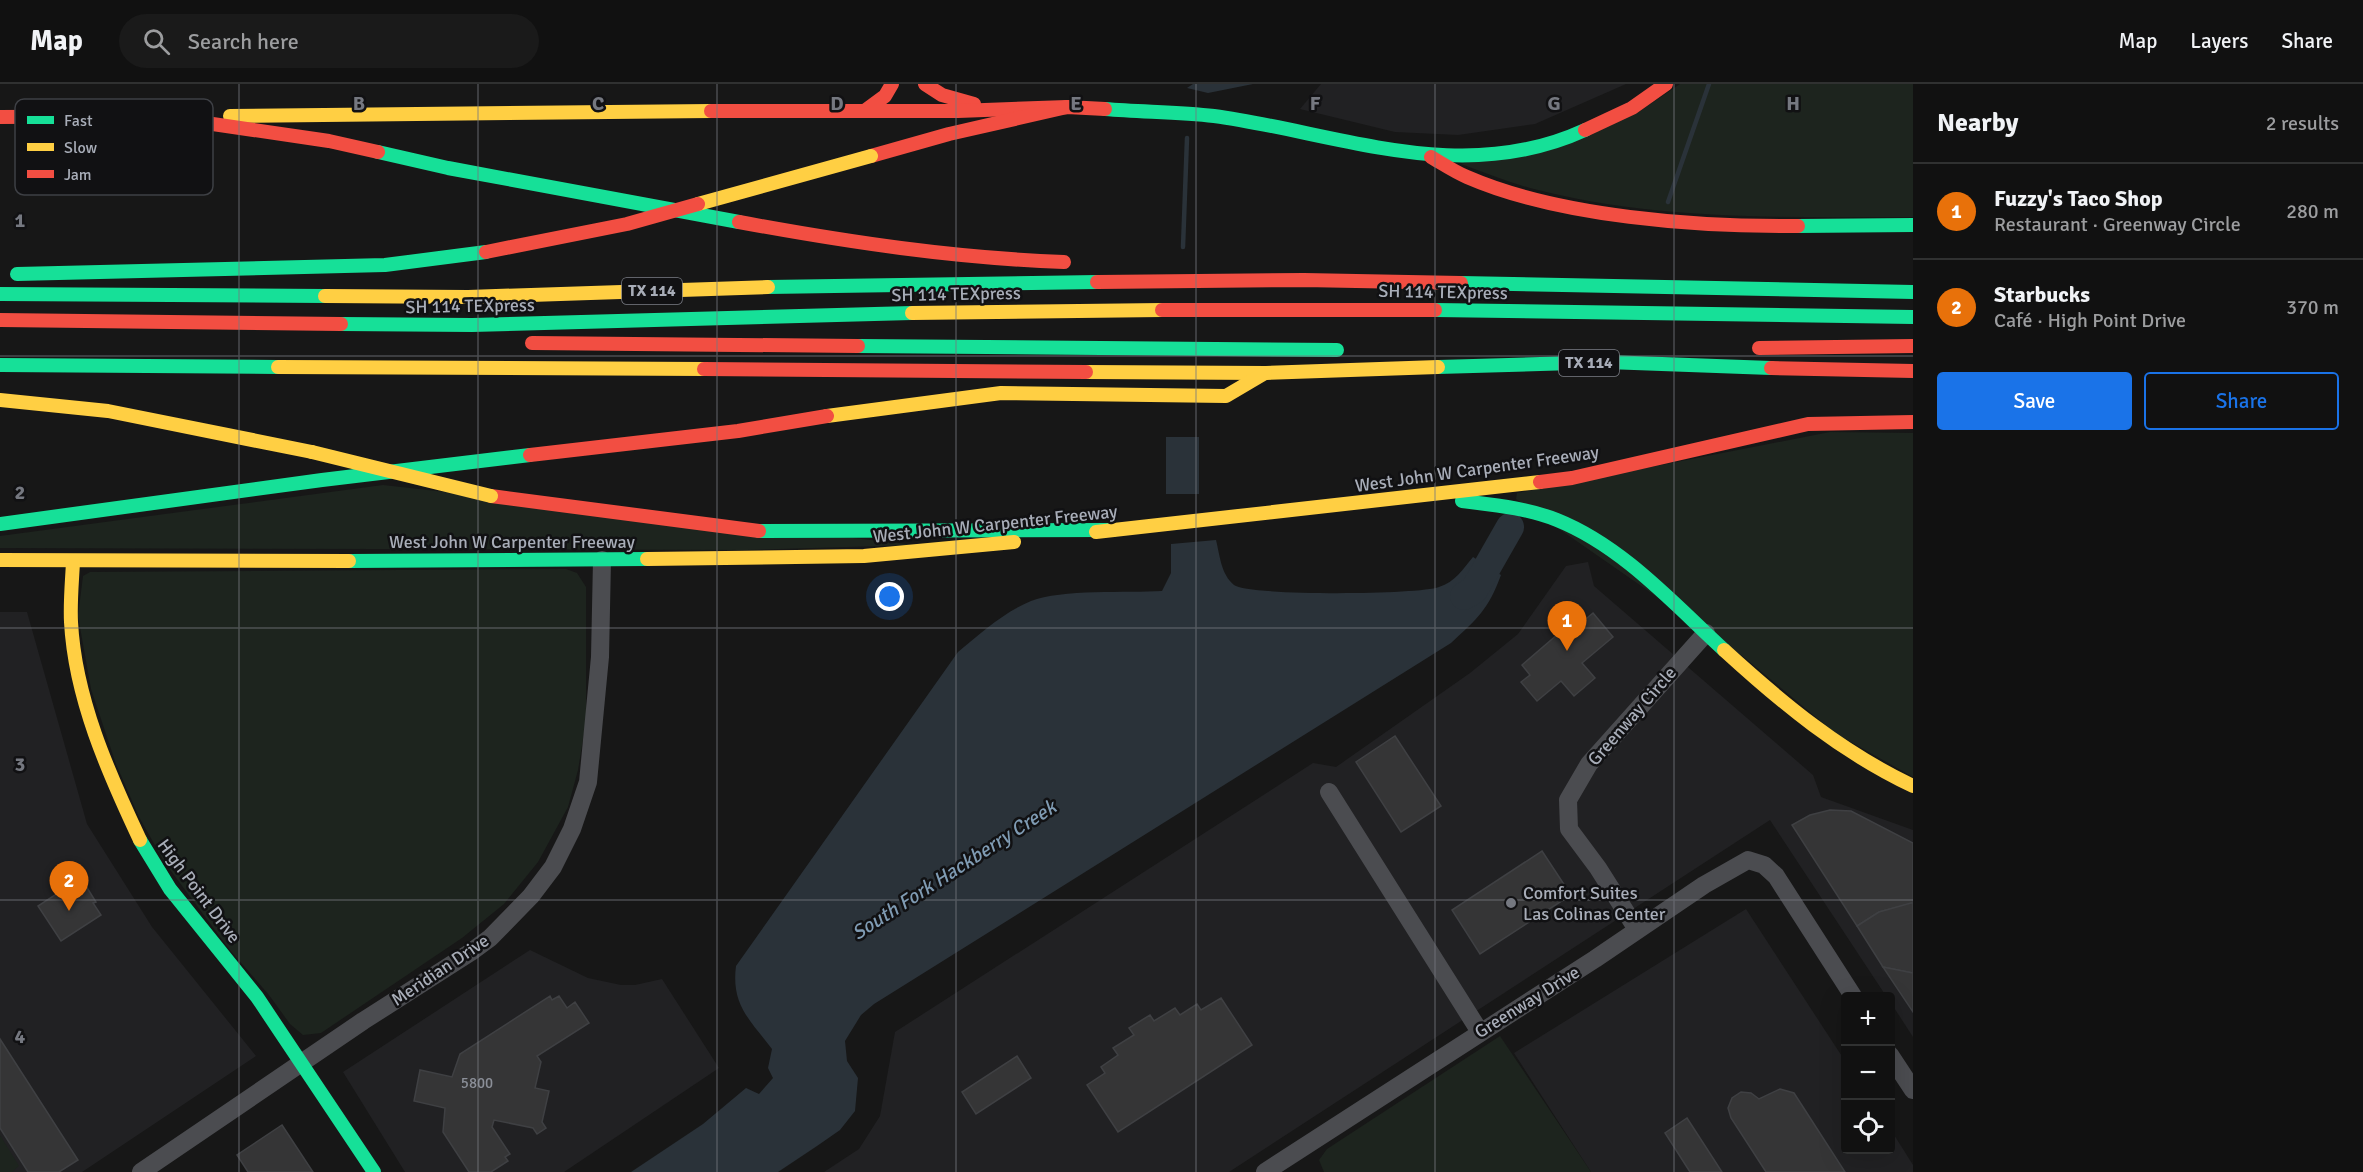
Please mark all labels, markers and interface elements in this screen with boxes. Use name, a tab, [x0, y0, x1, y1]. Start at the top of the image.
search box	[119, 14, 539, 68]
text: Map	[30, 24, 83, 58]
icon: search	[140, 25, 173, 58]
text: Search here	[188, 28, 299, 55]
text: Map	[2119, 28, 2157, 54]
text: Layers	[2190, 28, 2248, 54]
text: Share	[2281, 28, 2333, 54]
text: B	[353, 91, 365, 116]
text: C	[592, 91, 604, 116]
text: D	[830, 91, 844, 116]
text: E	[1070, 91, 1082, 116]
text: F	[1310, 91, 1321, 116]
text: G	[1547, 91, 1561, 116]
text: H	[1786, 91, 1800, 116]
legend	[15, 99, 213, 195]
text: Nearby	[1937, 107, 2018, 139]
text: Fast	[64, 111, 93, 131]
text: 2 results	[2266, 111, 2339, 136]
text: Slow	[64, 138, 98, 158]
text: Jam	[64, 165, 92, 185]
text: Fuzzy's Taco Shop	[1994, 185, 2163, 212]
text: 1	[1951, 199, 1962, 224]
text: 280 m	[2286, 199, 2339, 224]
text: 1	[15, 208, 26, 233]
text: Restaurant · Greenway Circle	[1994, 212, 2241, 237]
road number: TX 114	[622, 278, 682, 304]
street label: SH 114 TEXpress	[1378, 280, 1508, 304]
text: Starbucks	[1994, 281, 2090, 308]
street label: SH 114 TEXpress	[891, 282, 1021, 306]
street label: SH 114 TEXpress	[405, 294, 535, 318]
text: 2	[1951, 295, 1962, 320]
text: 370 m	[2286, 295, 2339, 320]
text: Café · High Point Drive	[1994, 308, 2186, 333]
road number: TX 114	[1559, 350, 1619, 376]
button: Save	[1937, 372, 2132, 430]
button: Share	[2144, 372, 2339, 430]
street label: West John W Carpenter Freeway	[1354, 441, 1601, 497]
text: 2	[15, 480, 25, 505]
street label: West John W Carpenter Freeway	[872, 500, 1119, 548]
street label: West John W Carpenter Freeway	[389, 531, 635, 553]
your location	[875, 582, 904, 611]
pin: 1	[1548, 602, 1586, 651]
street label: Greenway Circle	[1583, 662, 1681, 770]
text: 3	[15, 752, 25, 777]
water label: South Fork Hackberry Creek	[847, 794, 1062, 945]
street label: High Point Drive	[153, 835, 245, 947]
pin: 2	[50, 862, 88, 911]
place label: Comfort Suites Las Colinas Center	[1523, 882, 1666, 925]
marker: Comfort Suites Las Colinas Center	[1504, 896, 1518, 910]
street label: Meridian Drive	[387, 929, 493, 1011]
street label: Greenway Drive	[1470, 961, 1584, 1043]
map controls	[1841, 992, 1895, 1154]
button: +	[1841, 992, 1895, 1046]
text: 4	[15, 1024, 26, 1049]
button: −	[1841, 1046, 1895, 1100]
house number: 5800	[461, 1074, 493, 1092]
button: locate	[1841, 1100, 1895, 1154]

